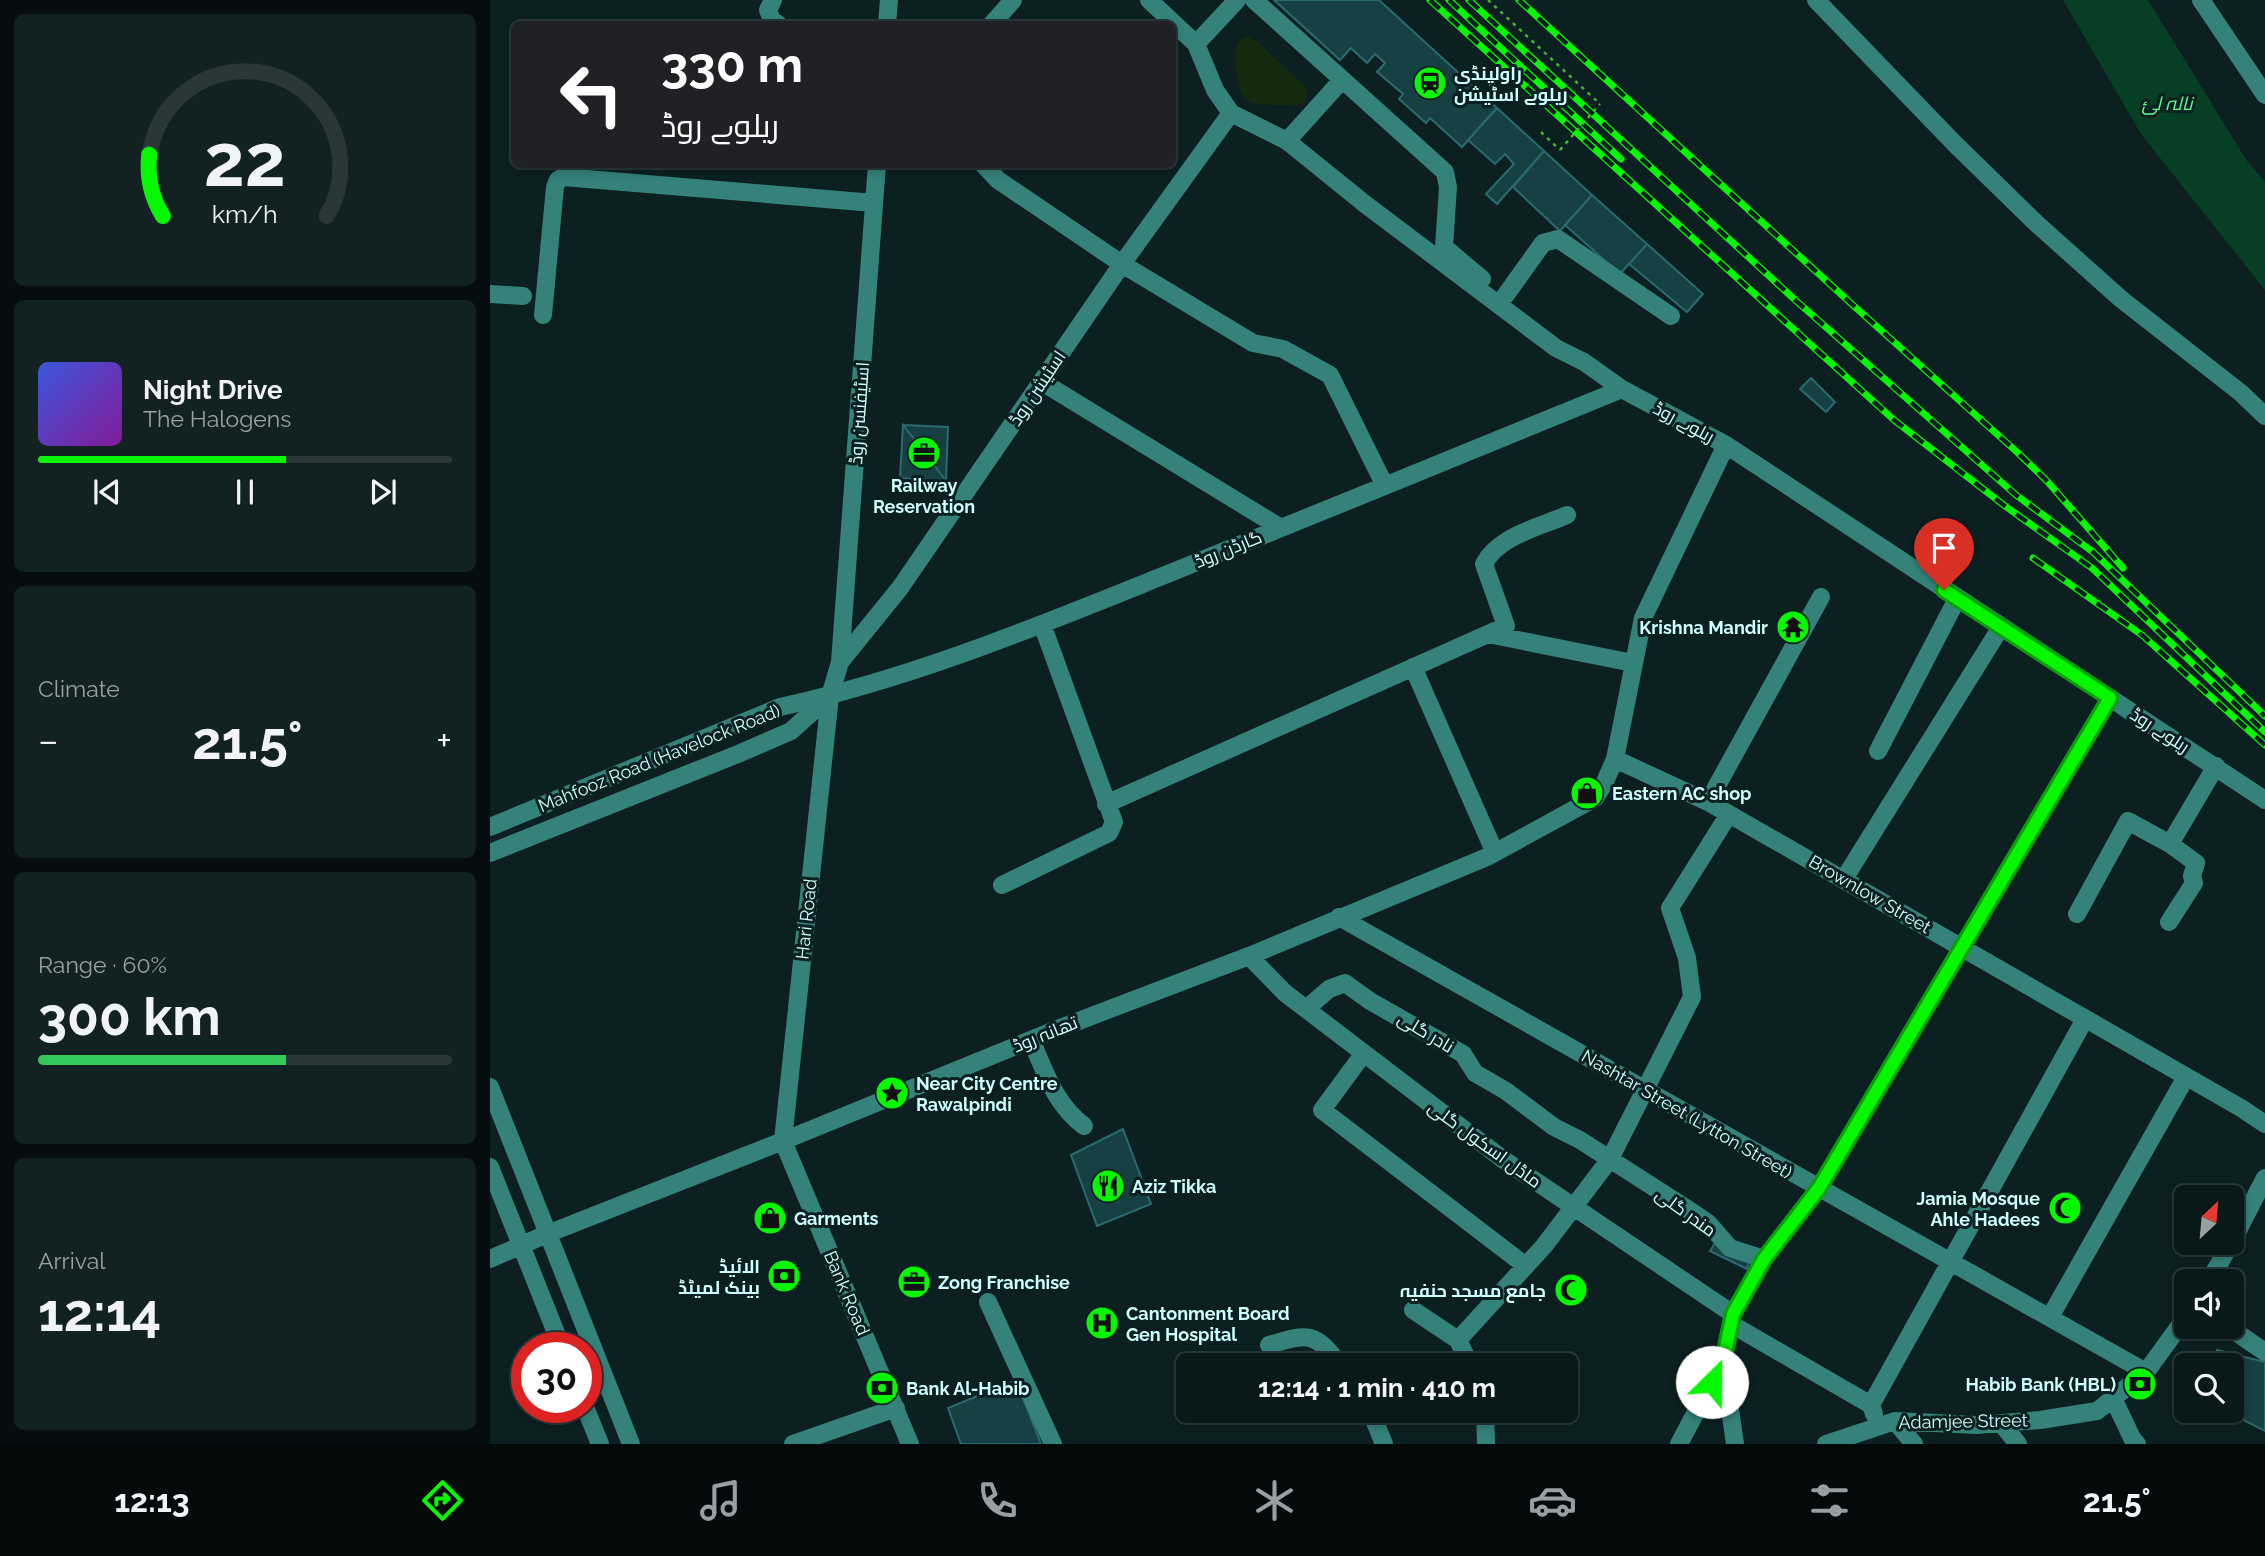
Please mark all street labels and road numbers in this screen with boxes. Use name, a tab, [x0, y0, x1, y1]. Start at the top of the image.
street label: اسٹیشن روڈ	[1004, 347, 1071, 430]
street label: اسٹیفنسن روڈ	[845, 361, 874, 465]
street label: ریلوے روڈ	[1649, 397, 1718, 448]
street label: گارڈن روڈ	[1191, 526, 1265, 573]
street label: Mahfooz Road (Havelock Road)	[535, 700, 783, 816]
street label: ریلوے روڈ	[2126, 703, 2194, 758]
street label: Brownlow Street	[1805, 851, 1935, 937]
street label: Hari Road	[791, 878, 821, 960]
street label: نادر گلی	[1394, 1007, 1458, 1058]
street label: تھانہ روڈ	[1010, 1011, 1081, 1057]
street label: Nashtar Street (Lytton Street)	[1578, 1045, 1796, 1183]
street label: ماڈل اسکول گلی	[1424, 1096, 1545, 1193]
street label: مندر گلی	[1651, 1183, 1720, 1242]
street label: Bank Road	[820, 1248, 874, 1338]
street label: Adamjee Street	[1898, 1409, 2028, 1433]

